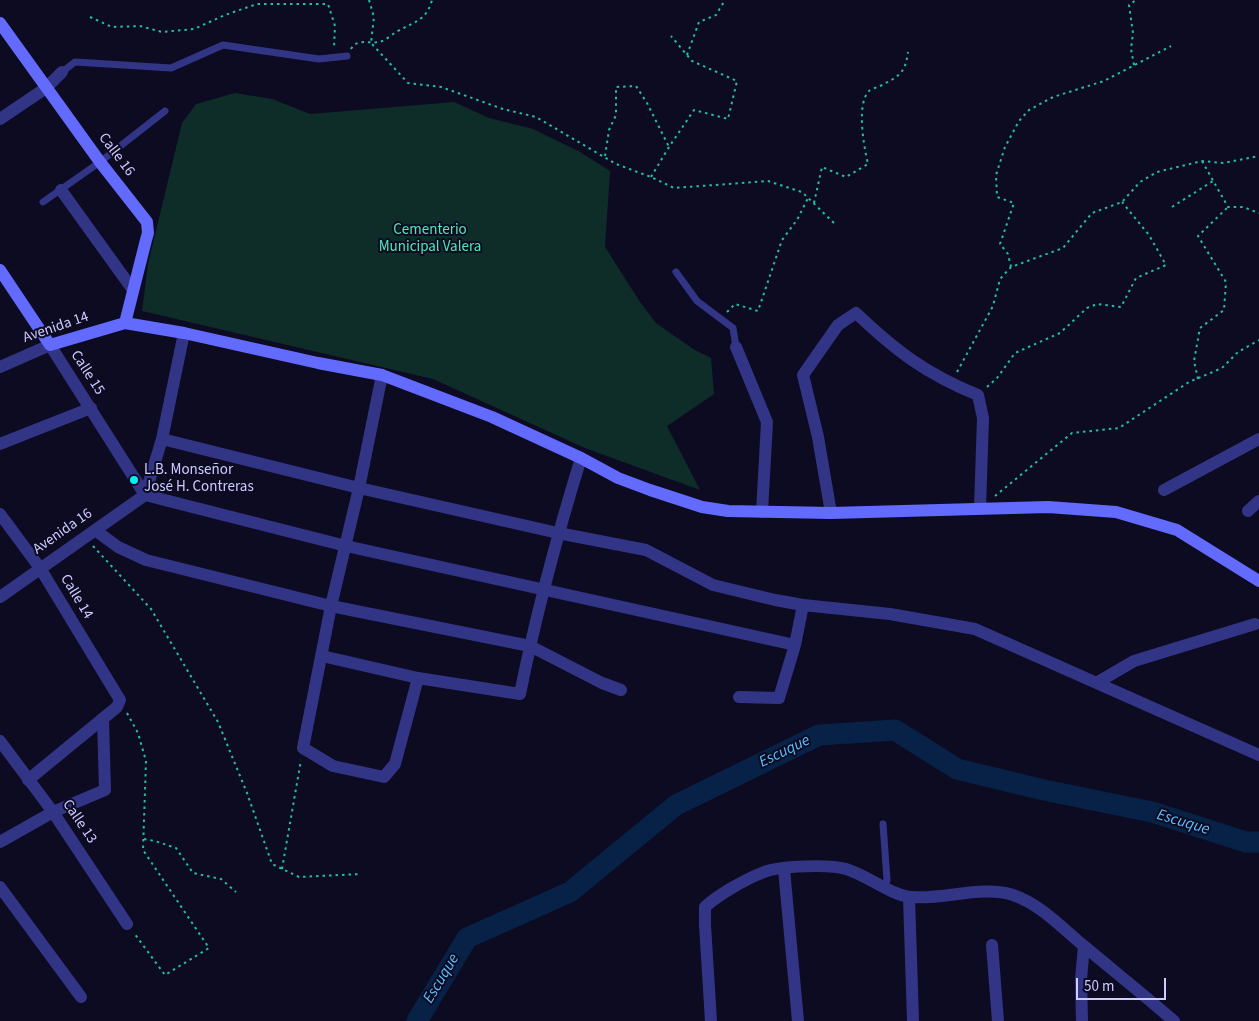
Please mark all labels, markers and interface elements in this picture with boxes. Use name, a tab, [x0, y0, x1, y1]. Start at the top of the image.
street label: Calle 16	[94, 130, 138, 180]
park label: Cementerio Municipal Valera	[379, 222, 481, 257]
street label: Avenida 14	[21, 308, 91, 348]
street label: Calle 15	[66, 347, 108, 399]
place label: L.B. Monseñor José H. Contreras	[144, 462, 254, 497]
marker: L.B. Monseñor José H. Contreras	[128, 474, 140, 486]
street label: Avenida 16	[30, 505, 96, 559]
street label: Calle 14	[56, 571, 96, 623]
water label: Escuque	[756, 731, 814, 773]
street label: Calle 13	[58, 797, 100, 847]
water label: Escuque	[1154, 806, 1212, 840]
water label: Escuque	[420, 951, 464, 1007]
scale bar	[1079, 968, 1169, 1000]
text: 50 m	[1084, 976, 1114, 997]

